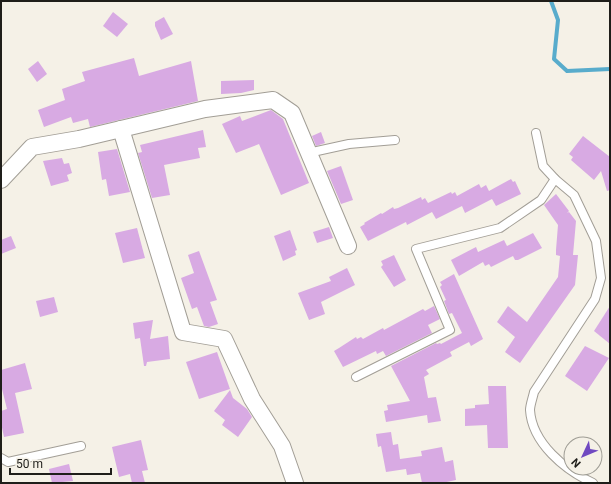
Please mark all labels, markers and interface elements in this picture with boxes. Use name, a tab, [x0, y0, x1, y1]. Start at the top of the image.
north arrow	[563, 436, 603, 476]
scale bar	[10, 450, 111, 476]
text: N	[569, 455, 584, 470]
text: 50 m	[16, 457, 43, 471]

